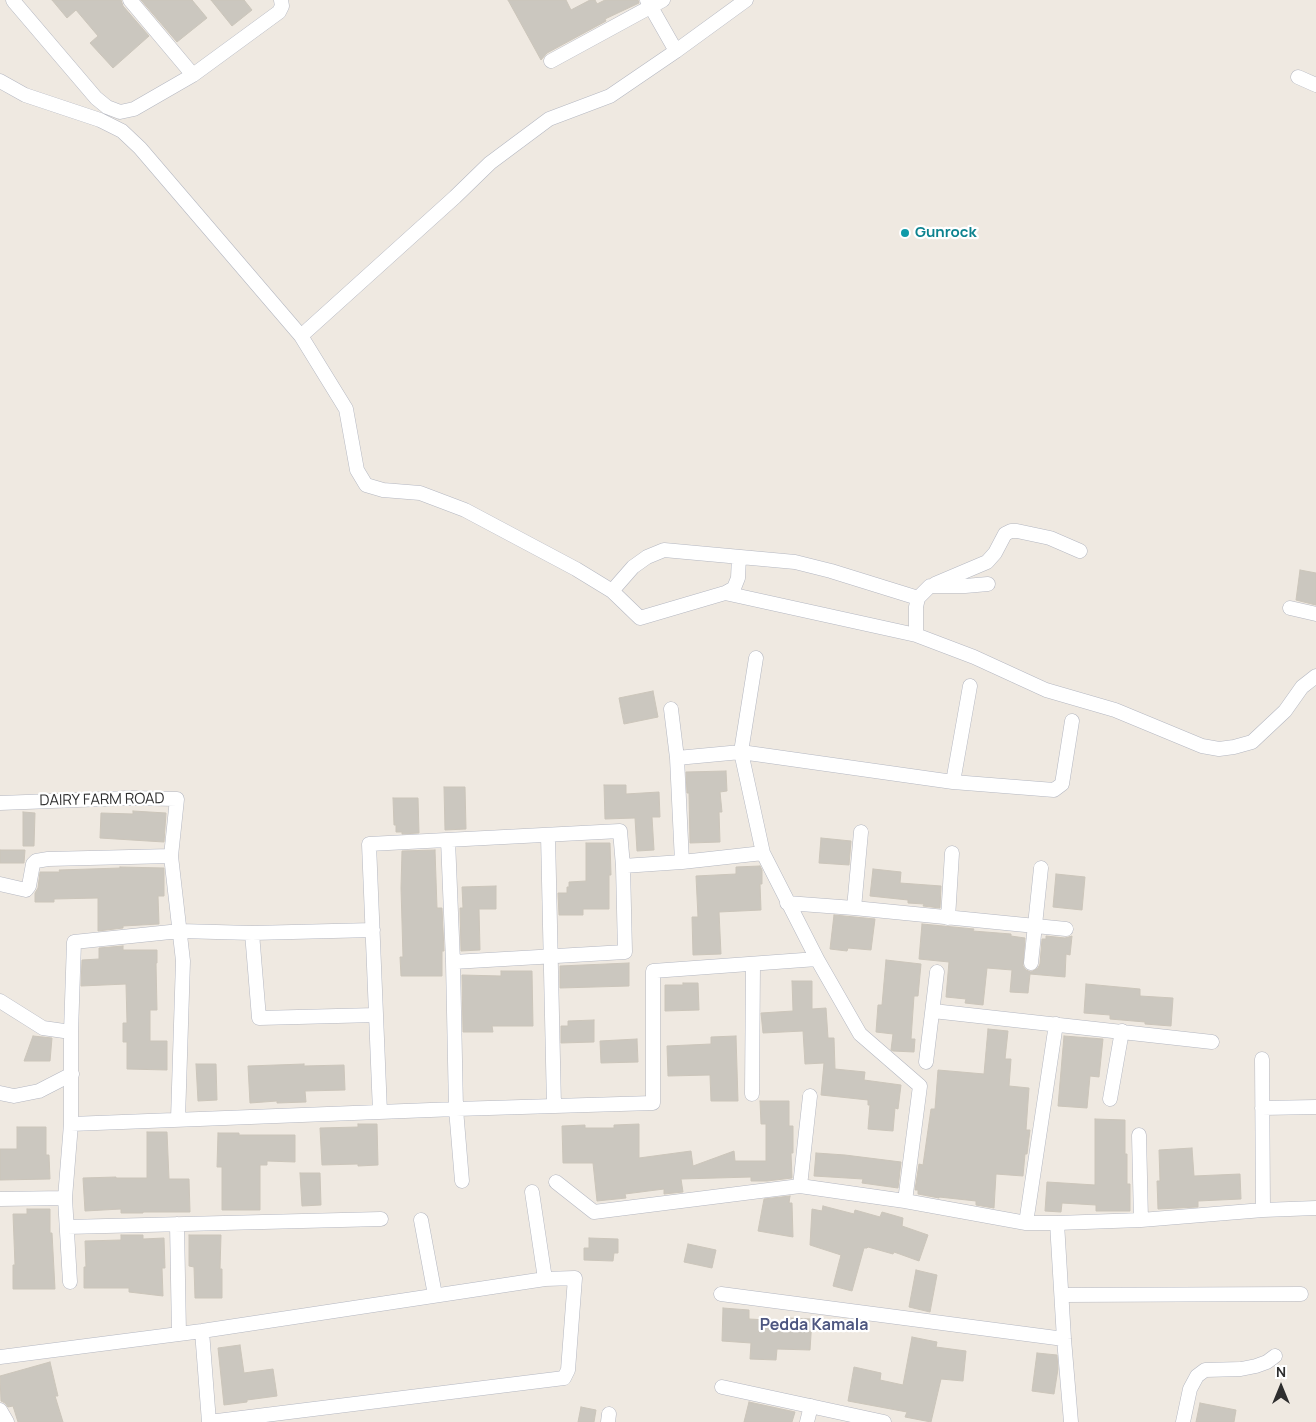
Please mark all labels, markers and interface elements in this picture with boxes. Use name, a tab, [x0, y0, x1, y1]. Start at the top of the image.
place label: Gunrock	[915, 224, 977, 242]
marker: Gunrock	[899, 227, 911, 239]
street label: DAIRY FARM ROAD	[39, 790, 165, 810]
district label: Pedda Kamala	[760, 1316, 868, 1336]
north arrow	[1256, 1362, 1306, 1412]
text: N	[1276, 1362, 1286, 1381]

